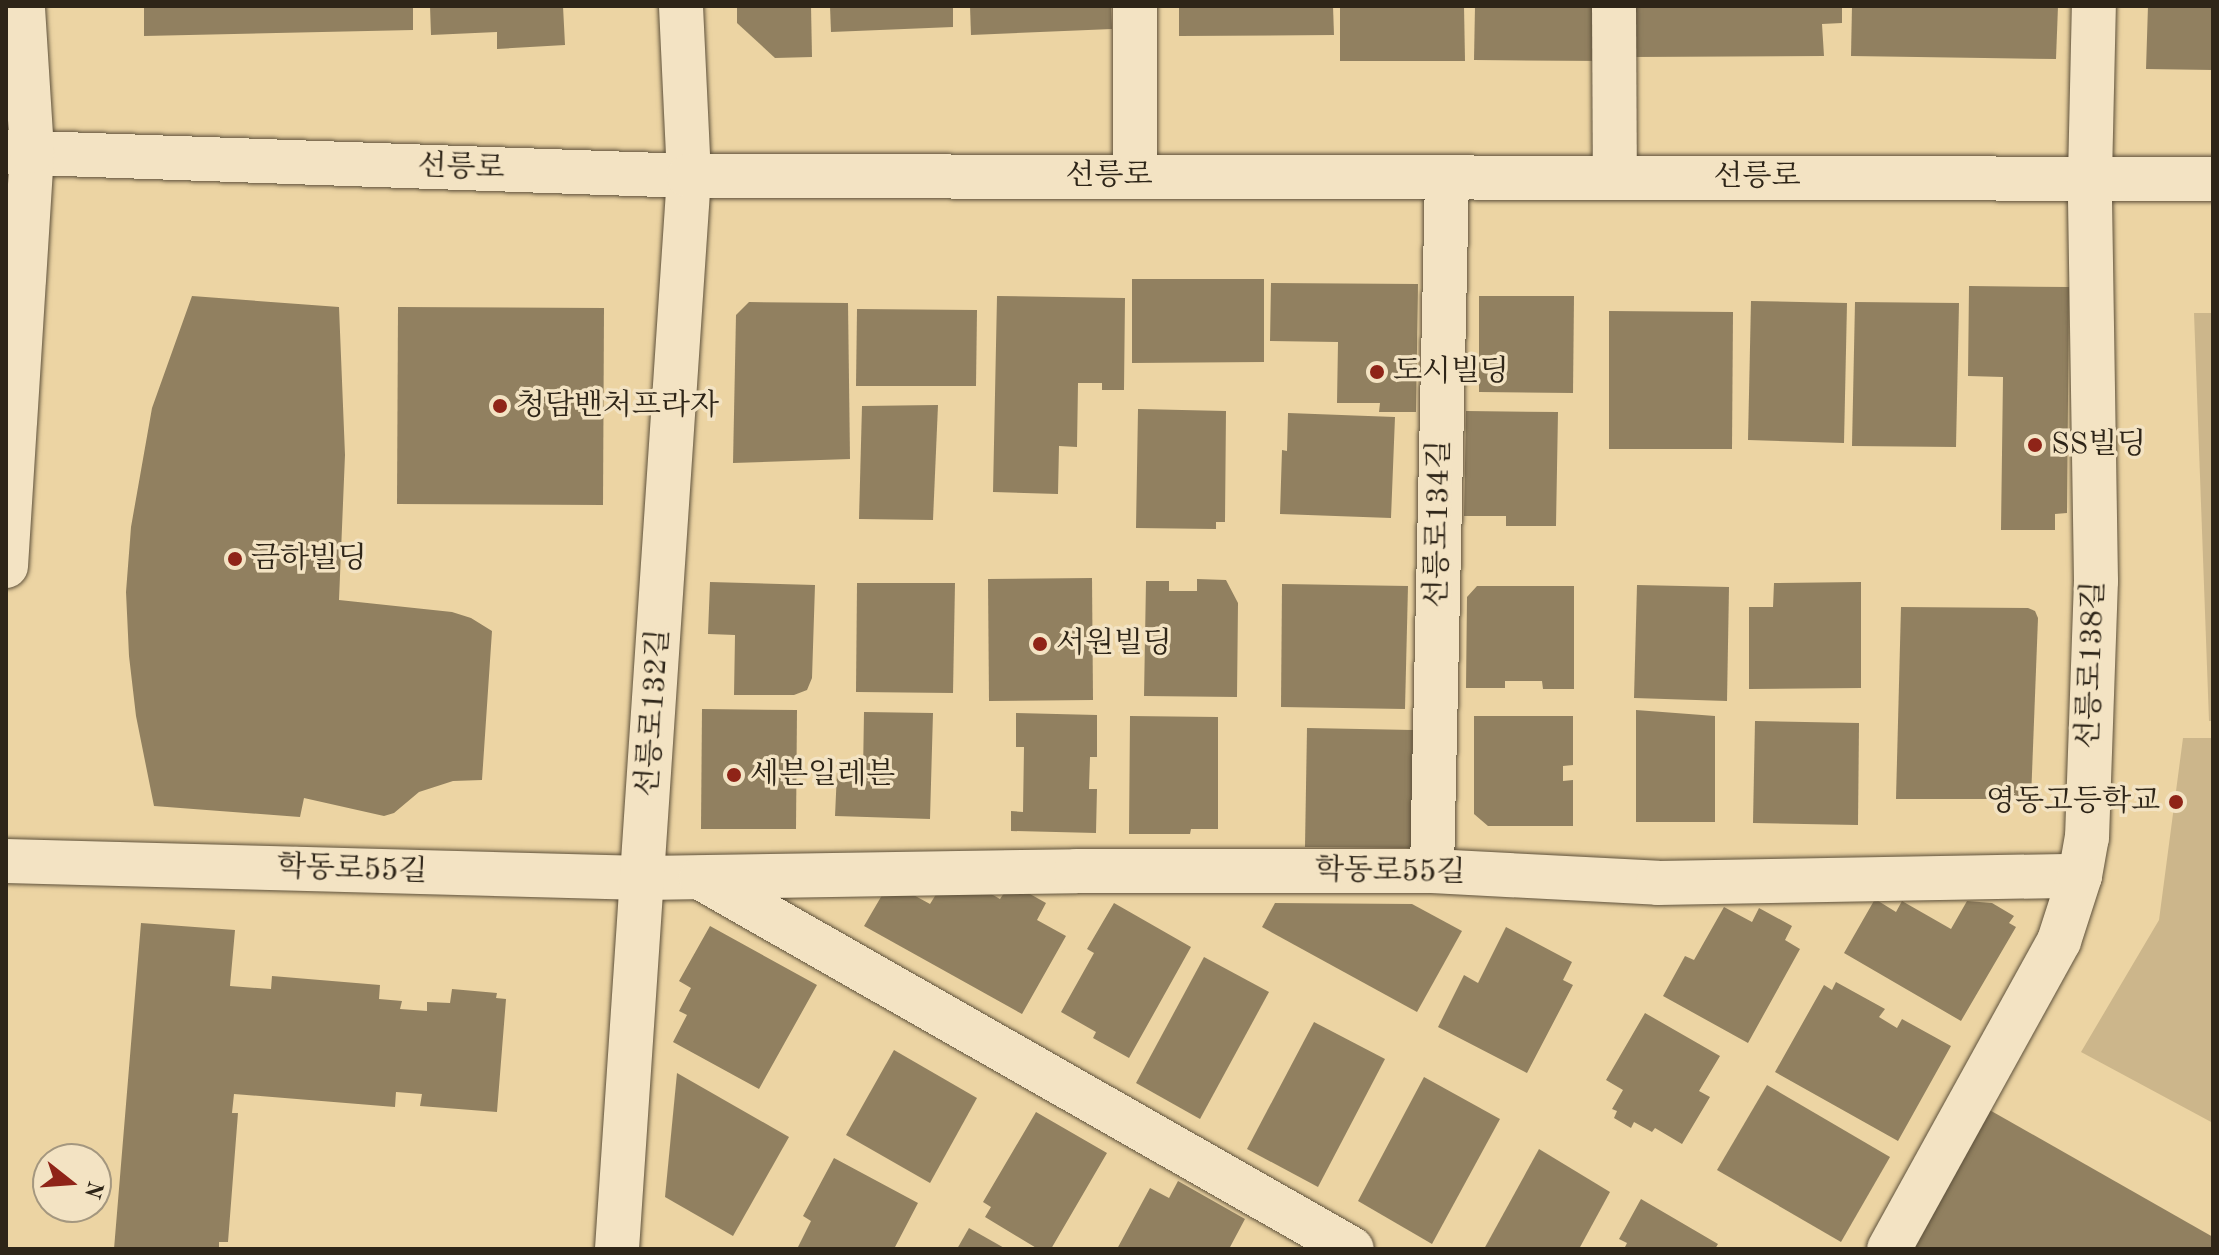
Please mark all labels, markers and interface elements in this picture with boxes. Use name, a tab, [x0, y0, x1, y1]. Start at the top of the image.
street label: 선릉로	[417, 148, 505, 188]
street label: 선릉로	[1066, 158, 1152, 194]
street label: 선릉로	[1714, 159, 1800, 195]
place label: 도시빌딩	[1393, 354, 1509, 390]
marker: 도시빌딩	[1368, 363, 1386, 381]
place label: 청담밴처프라자	[516, 388, 719, 424]
marker: 청담밴처프라자	[491, 397, 509, 415]
place label: SS빌딩	[2051, 427, 2146, 463]
marker: SS빌딩	[2026, 436, 2044, 454]
street label: 선릉로134길	[1420, 440, 1458, 608]
place label: 금하빌딩	[251, 541, 367, 577]
marker: 금하빌딩	[226, 550, 244, 568]
street label: 선릉로138길	[2071, 580, 2113, 750]
place label: 서원빌딩	[1056, 626, 1172, 662]
street label: 선릉로132길	[630, 628, 678, 798]
marker: 서원빌딩	[1031, 635, 1049, 653]
place label: 세븐일레븐	[750, 757, 895, 793]
marker: 세븐일레븐	[725, 766, 743, 784]
place label: 영동고등학교	[1986, 784, 2160, 820]
marker: 영동고등학교	[2167, 793, 2185, 811]
street label: 학동로55길	[276, 849, 428, 891]
street label: 학동로55길	[1314, 853, 1466, 891]
north arrow	[32, 1143, 112, 1223]
text: N	[80, 1178, 106, 1201]

